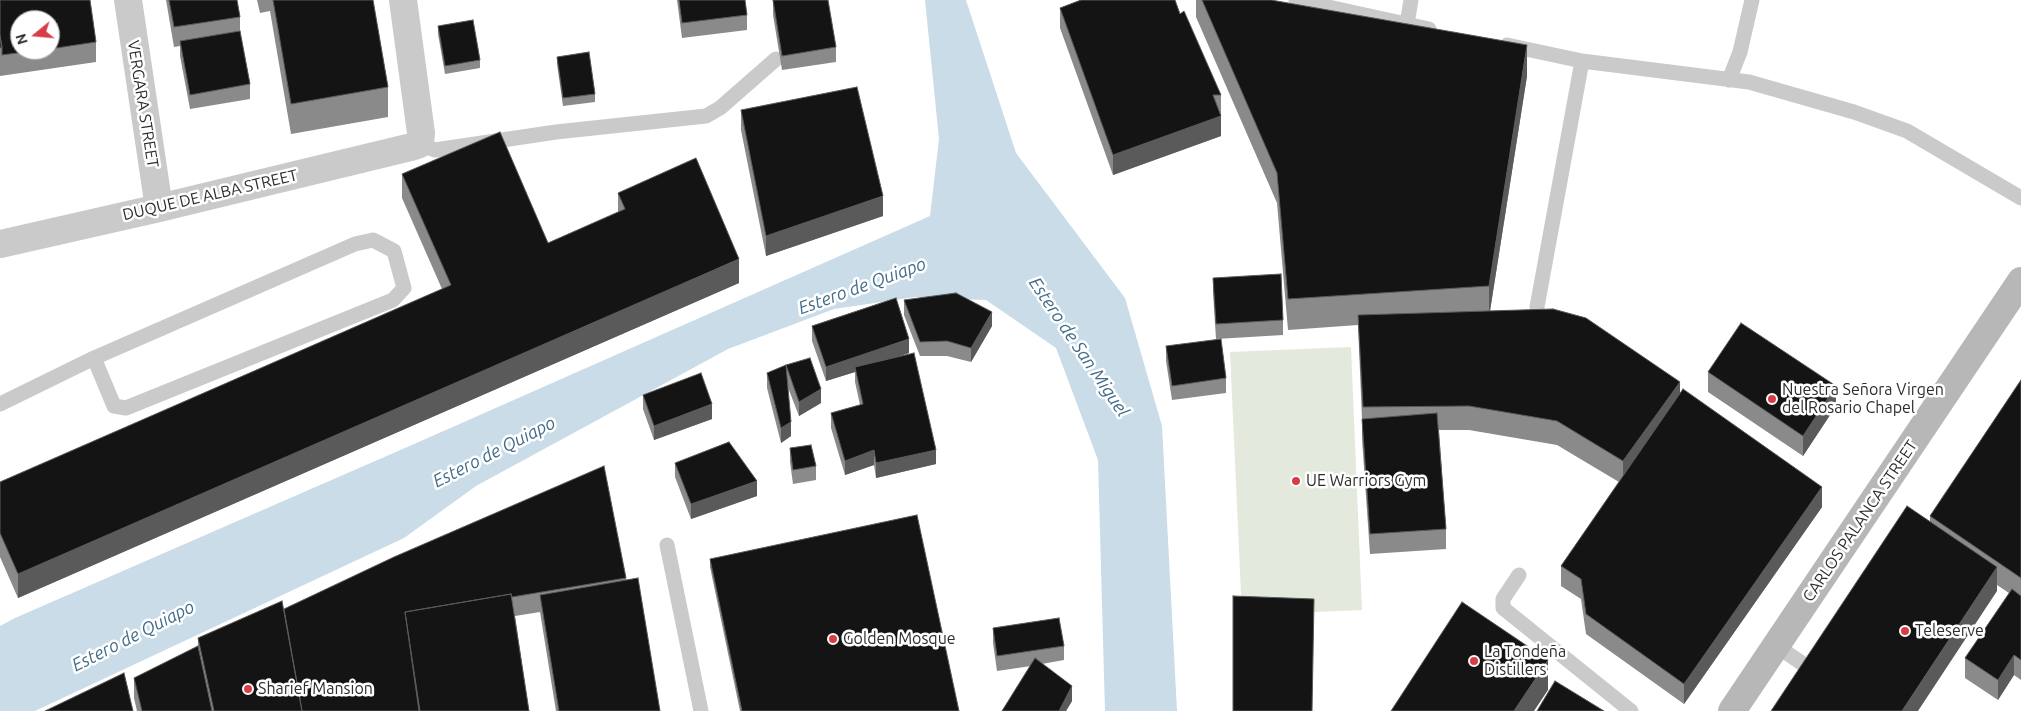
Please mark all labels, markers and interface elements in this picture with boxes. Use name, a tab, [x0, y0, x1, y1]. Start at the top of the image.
north arrow	[10, 10, 60, 60]
text: N	[12, 32, 31, 46]
street label: VERGARA STREET	[123, 39, 163, 169]
street label: DUQUE DE ALBA STREET	[121, 166, 299, 224]
water label: Estero de Quiapo	[795, 253, 929, 319]
water label: Estero de San Miguel	[1024, 273, 1134, 421]
place label: Nuestra Señora Virgen del Rosario Chapel	[1782, 380, 1944, 418]
marker: Nuestra Señora Virgen del Rosario Chapel	[1766, 393, 1778, 405]
water label: Estero de Quiapo	[429, 412, 559, 492]
street label: CARLOS PALANCA STREET	[1799, 437, 1921, 605]
place label: UE Warriors Gym	[1306, 471, 1426, 491]
marker: UE Warriors Gym	[1290, 475, 1302, 487]
water label: Estero de Quiapo	[68, 596, 198, 676]
place label: Teleserve	[1915, 621, 1984, 641]
marker: Teleserve	[1899, 625, 1911, 637]
place label: Golden Mosque	[843, 629, 956, 649]
marker: Golden Mosque	[827, 633, 839, 645]
place label: La Tondeña Distillers	[1484, 642, 1566, 680]
marker: La Tondeña Distillers	[1468, 655, 1480, 667]
place label: Sharief Mansion	[258, 679, 373, 699]
marker: Sharief Mansion	[242, 683, 254, 695]

